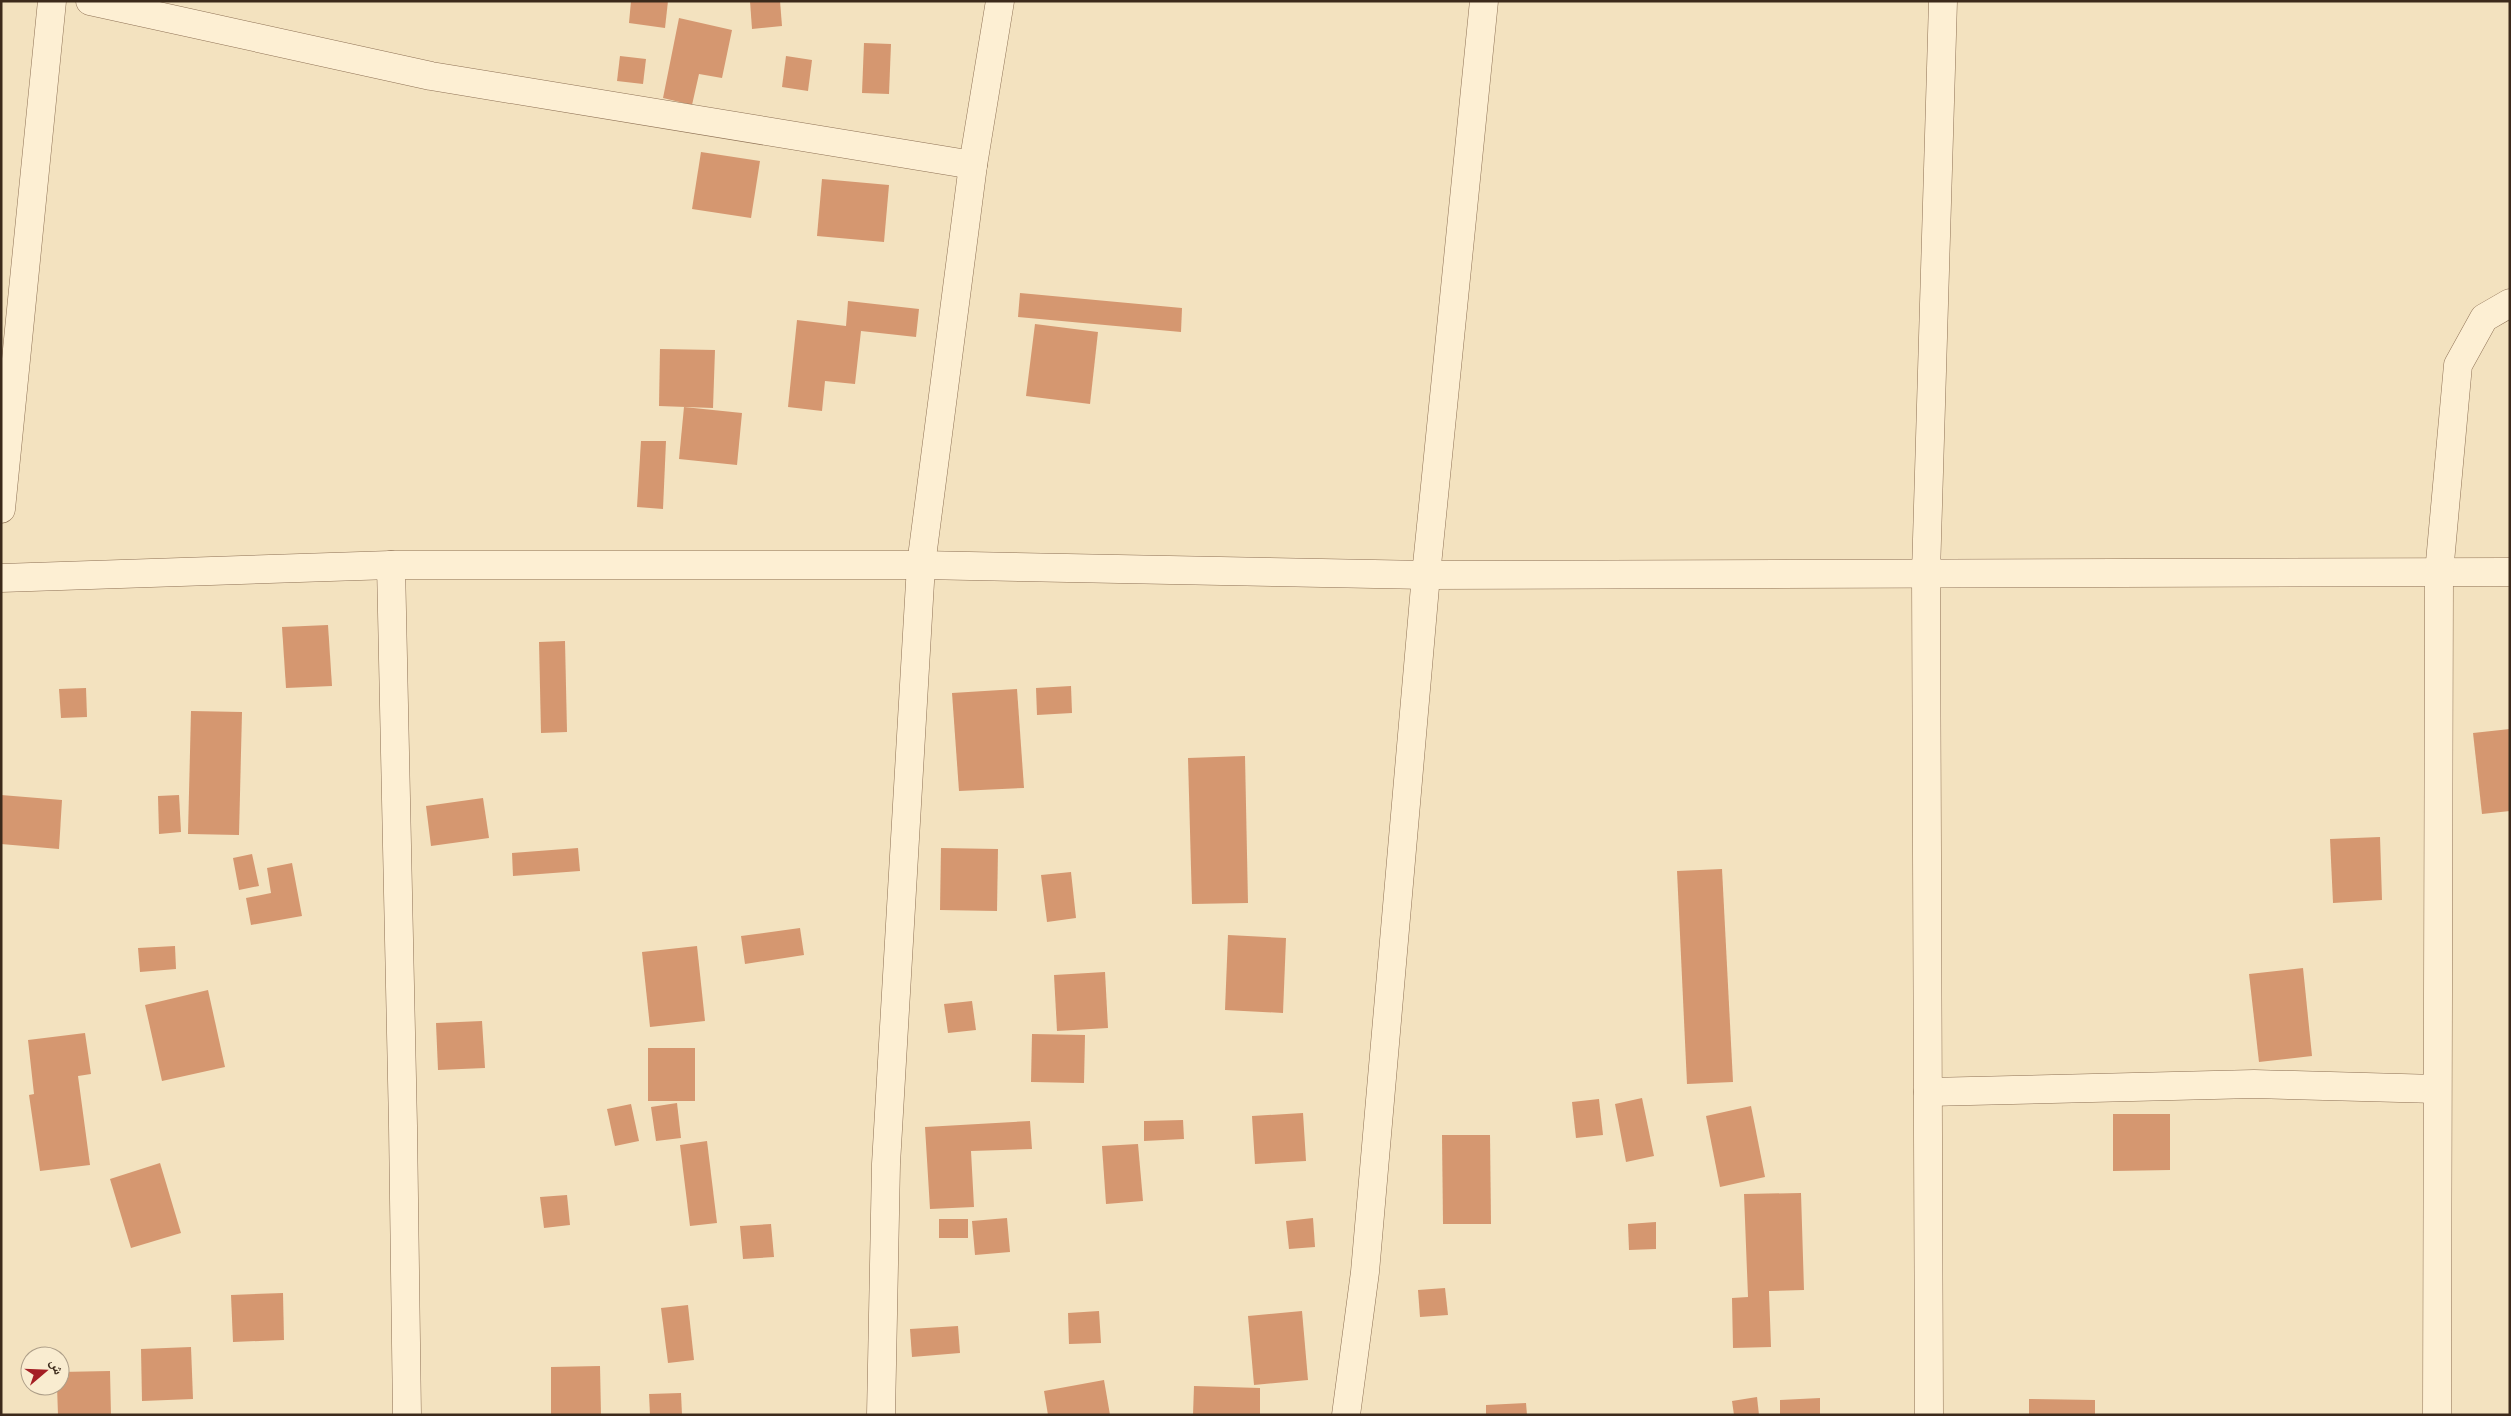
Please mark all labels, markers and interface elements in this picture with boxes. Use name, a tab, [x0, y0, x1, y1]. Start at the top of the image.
north arrow	[20, 1346, 70, 1396]
text: ش	[45, 1356, 69, 1377]

